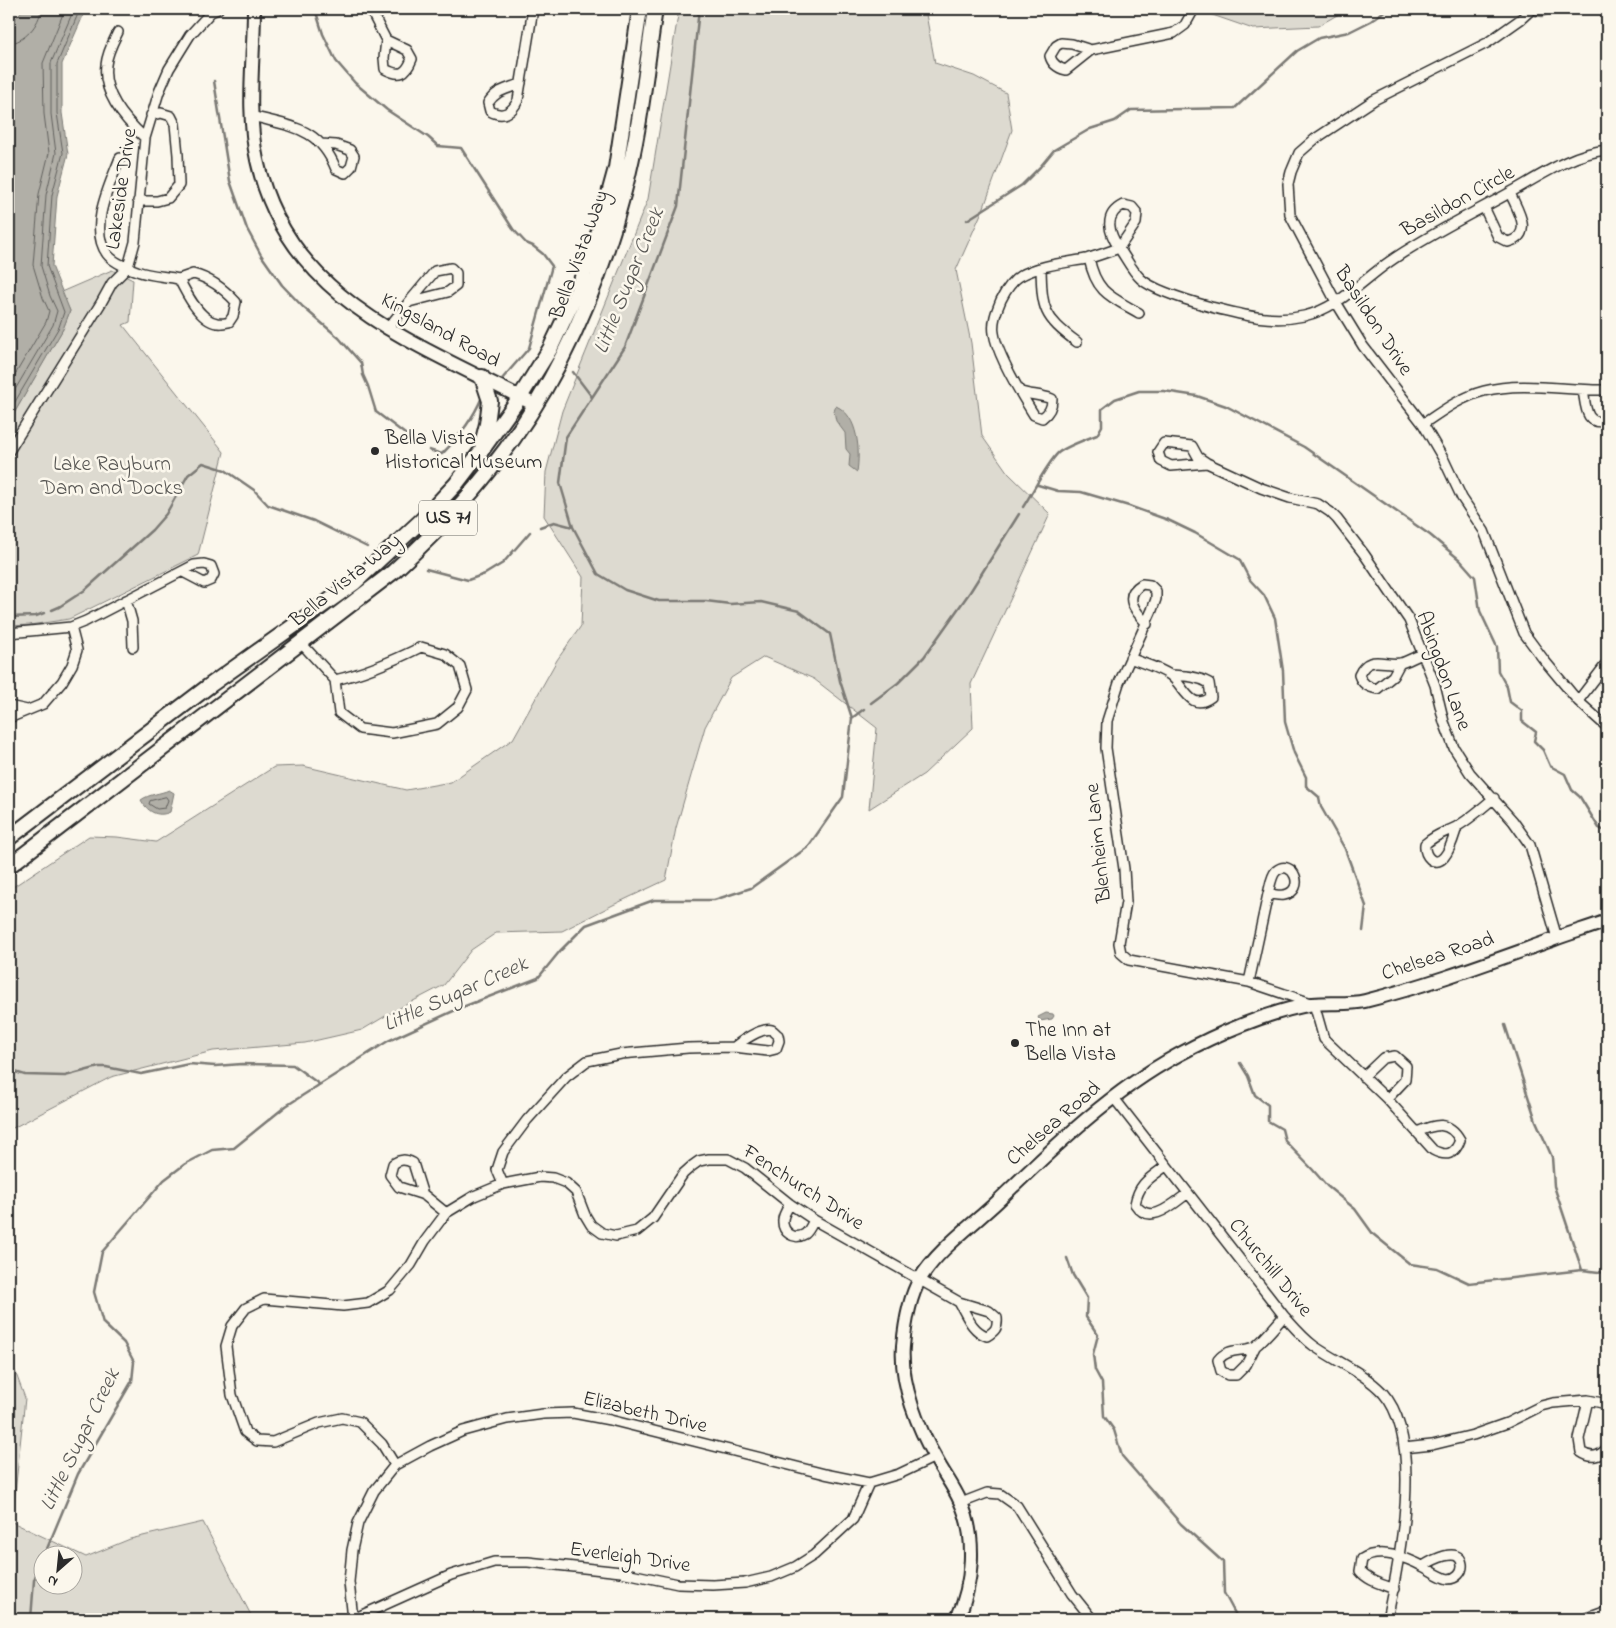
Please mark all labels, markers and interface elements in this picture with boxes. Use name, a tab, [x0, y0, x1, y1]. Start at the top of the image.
street label: Lakeside Drive	[99, 126, 145, 252]
street label: Basildon Circle	[1395, 158, 1521, 246]
street label: Bella Vista Way	[542, 186, 619, 325]
water label: Little Sugar Creek	[586, 202, 674, 359]
street label: Basildon Drive	[1326, 259, 1420, 382]
street label: Kingsland Road	[374, 286, 505, 378]
place label: Bella Vista Historical Museum	[384, 424, 542, 478]
marker: Bella Vista Historical Museum	[369, 445, 381, 457]
park label: Lake Rayburn Dam and Docks	[40, 450, 183, 504]
road number: US 71	[419, 500, 477, 536]
street label: Bella Vista Way	[283, 527, 409, 637]
street label: Abingdon Lane	[1406, 607, 1479, 736]
street label: Blenheim Lane	[1078, 781, 1120, 905]
street label: Chelsea Road	[1378, 925, 1498, 989]
water label: Little Sugar Creek	[379, 948, 535, 1041]
place label: The Inn at Bella Vista	[1024, 1016, 1116, 1070]
marker: The Inn at Bella Vista	[1009, 1037, 1021, 1049]
street label: Chelsea Road	[1000, 1074, 1108, 1174]
street label: Fenchurch Drive	[735, 1137, 870, 1239]
street label: Churchill Drive	[1221, 1212, 1320, 1324]
water label: Little Sugar Creek	[33, 1362, 130, 1517]
street label: Elizabeth Drive	[580, 1384, 711, 1442]
street label: Everleigh Drive	[567, 1535, 693, 1583]
north arrow	[32, 1546, 82, 1596]
text: N	[44, 1569, 62, 1592]

